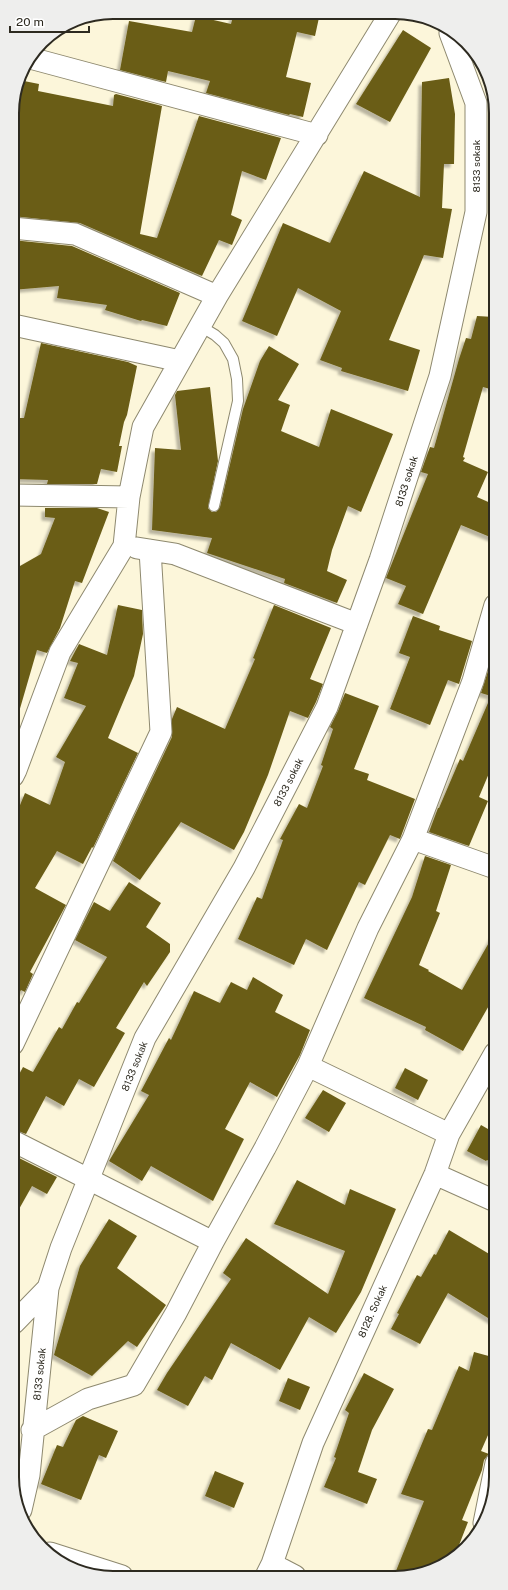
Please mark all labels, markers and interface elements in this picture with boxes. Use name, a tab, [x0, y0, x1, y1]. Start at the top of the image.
scale bar	[10, 8, 89, 34]
text: 20 m	[16, 15, 44, 29]
street label: 8133 sokak	[470, 139, 482, 192]
street label: 8133 sokak	[392, 454, 420, 508]
street label: 8133 sokak	[271, 755, 306, 808]
street label: 8133 sokak	[119, 1039, 150, 1093]
street label: 8128. Sokak	[355, 1282, 389, 1339]
street label: 8133 sokak	[30, 1347, 48, 1401]

